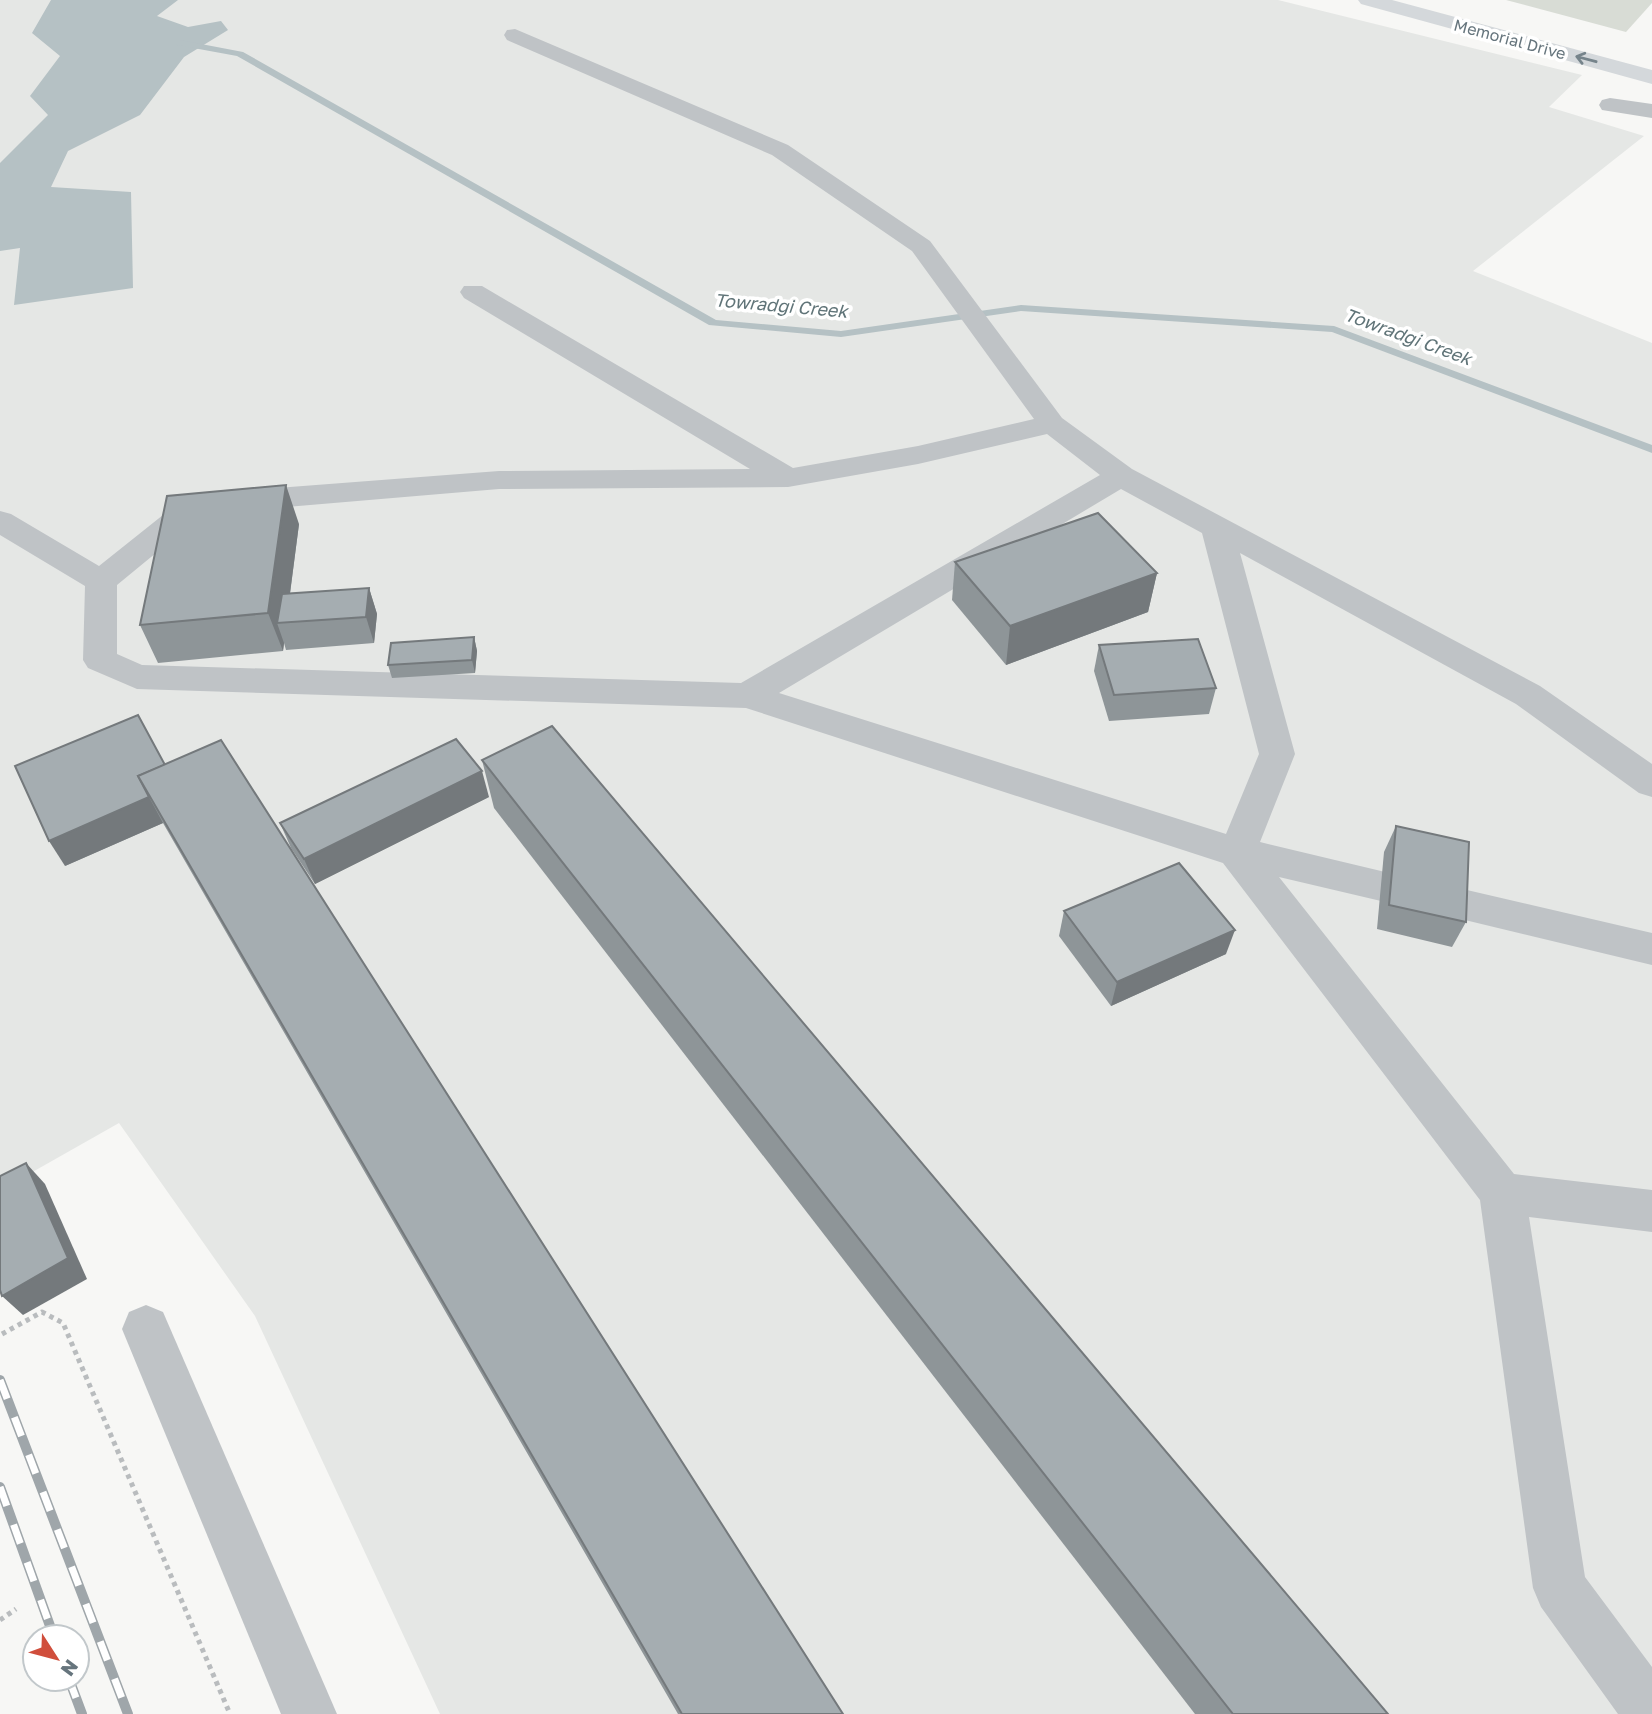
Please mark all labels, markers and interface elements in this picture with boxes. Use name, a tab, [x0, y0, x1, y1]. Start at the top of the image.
street label: Memorial Drive	[1452, 14, 1568, 64]
one-way arrow	[1575, 52, 1597, 65]
water label: Towradgi Creek	[714, 288, 850, 322]
water label: Towradgi Creek	[1342, 303, 1476, 370]
north arrow	[21, 1623, 91, 1693]
text: N	[57, 1656, 84, 1681]

